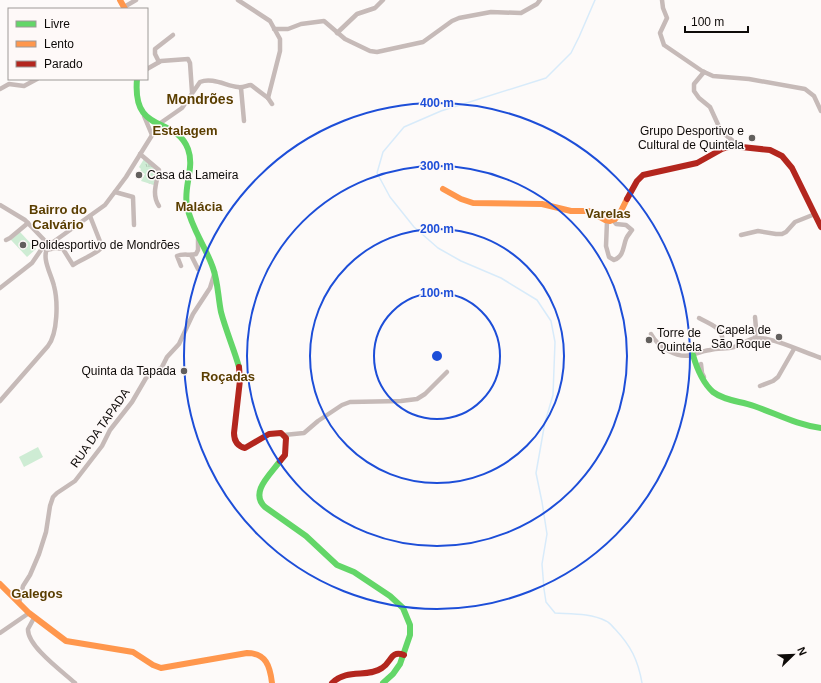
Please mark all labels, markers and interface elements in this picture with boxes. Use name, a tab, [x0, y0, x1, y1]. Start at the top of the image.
legend	[8, 8, 148, 80]
scale bar	[685, 8, 748, 34]
text: 100 m	[691, 15, 724, 29]
text: Livre	[44, 17, 70, 31]
text: Lento	[44, 37, 74, 51]
text: Parado	[44, 57, 83, 71]
district label: Mondrões	[167, 91, 234, 107]
text: 400 m	[420, 96, 454, 110]
district label: Estalagem	[152, 123, 218, 138]
place label: Grupo Desportivo e Cultural de Quintela	[638, 124, 744, 152]
marker: Grupo Desportivo e Cultural de Quintela	[747, 133, 757, 143]
text: 300 m	[420, 159, 454, 173]
place label: Casa da Lameira	[147, 168, 239, 182]
marker: Casa da Lameira	[134, 170, 144, 180]
district label: Malácia	[176, 199, 223, 214]
district label: Bairro do Calvário	[29, 202, 87, 232]
district label: Varelas	[585, 206, 631, 221]
text: 200 m	[420, 222, 454, 236]
place label: Polidesportivo de Mondrões	[31, 238, 180, 252]
marker: Polidesportivo de Mondrões	[18, 240, 28, 250]
text: 100 m	[420, 286, 454, 300]
place label: Capela de São Roque	[711, 323, 771, 351]
place label: Torre de Quintela	[657, 326, 702, 354]
marker: Capela de São Roque	[774, 332, 784, 342]
marker: Torre de Quintela	[644, 335, 654, 345]
centre of rings	[430, 349, 444, 363]
place label: Quinta da Tapada	[81, 364, 176, 378]
marker: Quinta da Tapada	[179, 366, 189, 376]
district label: Roçadas	[201, 369, 255, 384]
street label: RUA DA TAPADA	[67, 386, 133, 470]
district label: Galegos	[11, 586, 63, 601]
north arrow	[773, 635, 813, 675]
text: N	[795, 645, 809, 657]

